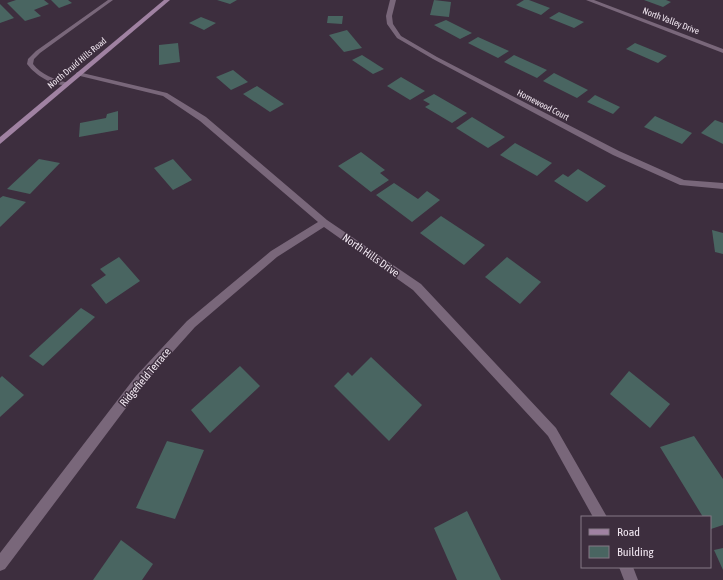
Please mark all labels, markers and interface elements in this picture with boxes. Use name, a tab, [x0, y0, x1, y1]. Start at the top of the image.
street label: North Valley Drive	[641, 6, 701, 36]
street label: North Druid Hills Road	[46, 36, 108, 90]
street label: Homewood Court	[515, 88, 571, 123]
street label: North Hills Drive	[340, 231, 402, 279]
street label: Ridgefield Terrace	[117, 345, 173, 409]
legend	[581, 516, 711, 568]
text: Road	[617, 525, 640, 539]
text: Building	[617, 545, 655, 559]

